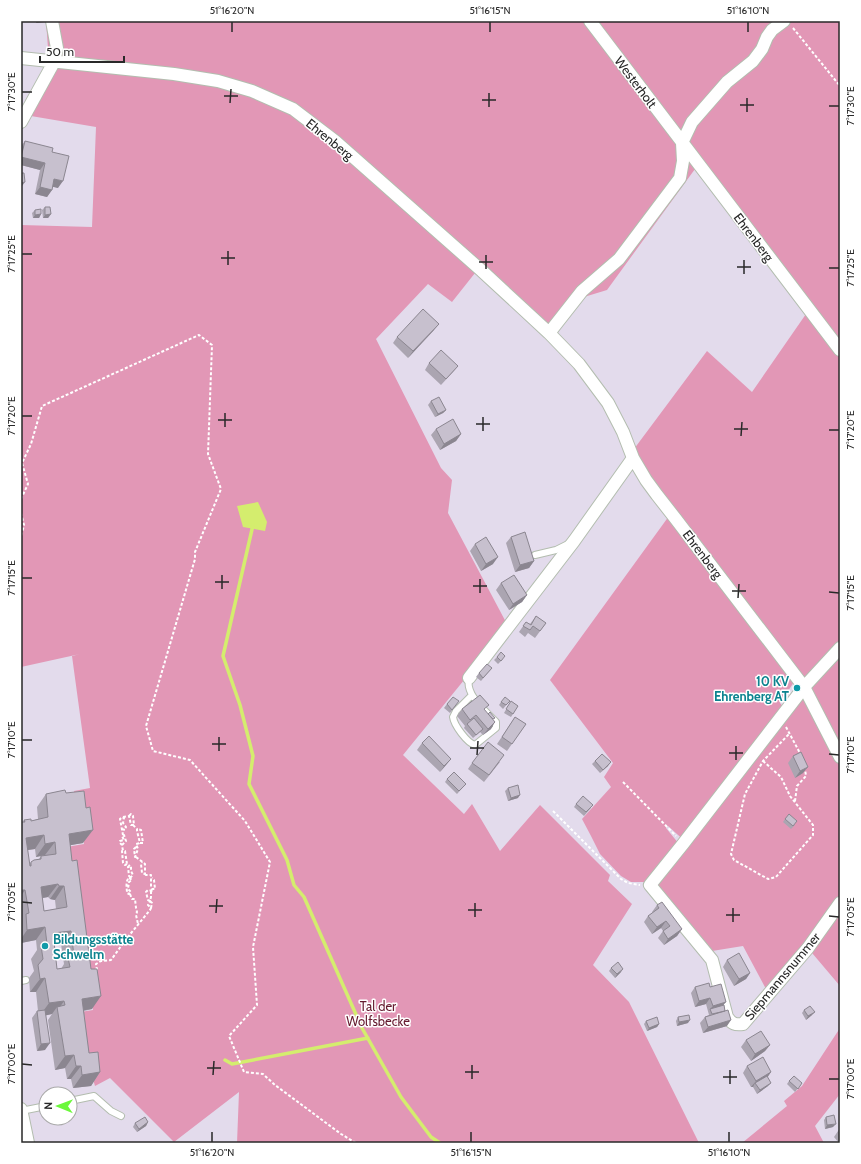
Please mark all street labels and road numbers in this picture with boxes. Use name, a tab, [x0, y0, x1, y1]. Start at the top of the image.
street label: Westerholt	[611, 53, 661, 111]
street label: Ehrenberg	[303, 115, 357, 163]
street label: Ehrenberg	[731, 210, 778, 265]
street label: Ehrenberg	[680, 527, 727, 582]
street label: Siepmannsnummer	[741, 928, 824, 1023]

